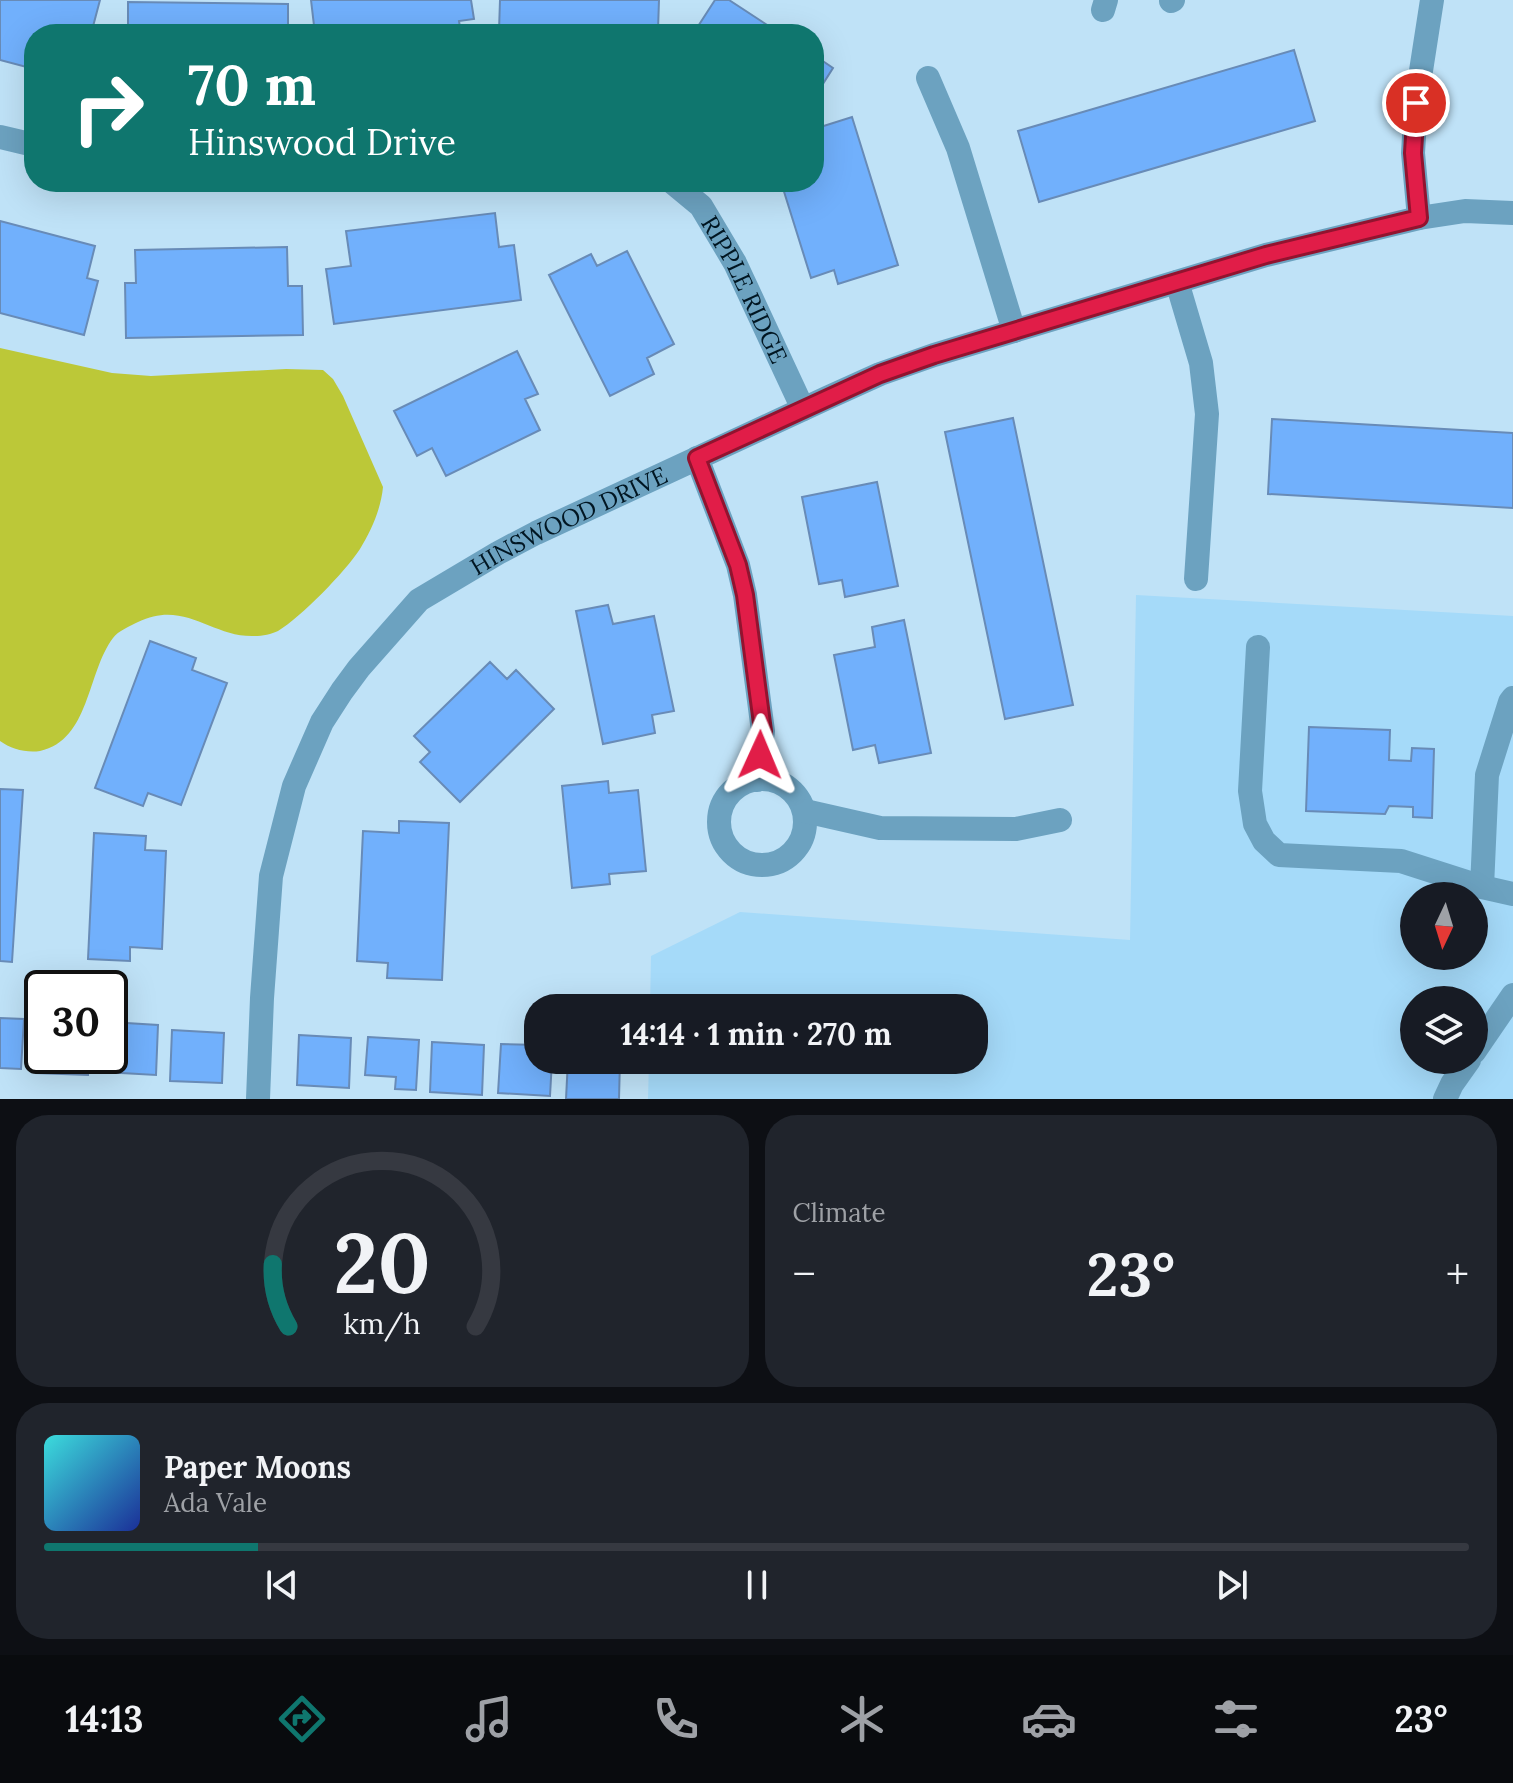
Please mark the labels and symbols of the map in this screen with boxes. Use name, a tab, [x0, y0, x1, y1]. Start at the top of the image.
pin	[1382, 69, 1450, 137]
street label: RIPPLE RIDGE	[695, 210, 795, 368]
street label: HINSWOOD DRIVE	[464, 459, 672, 582]
position arrow	[718, 713, 802, 797]
north arrow	[1400, 882, 1488, 970]
speed limit sign: 30	[24, 970, 128, 1074]

